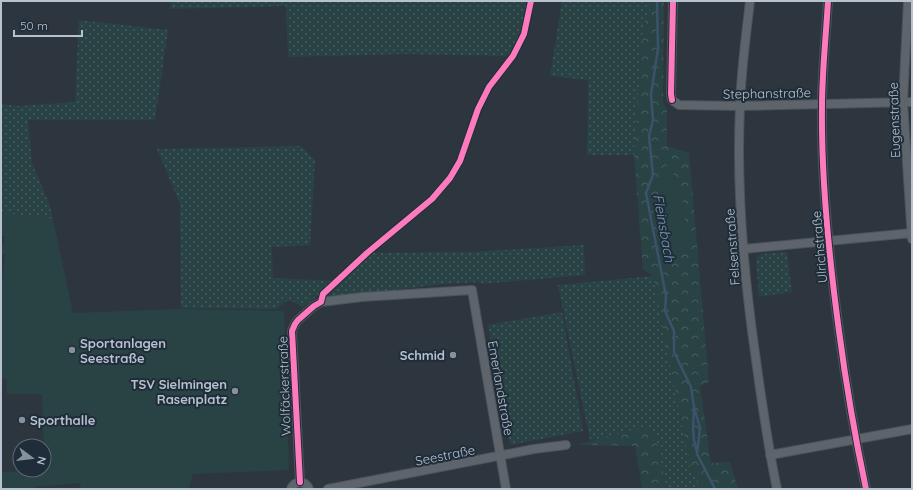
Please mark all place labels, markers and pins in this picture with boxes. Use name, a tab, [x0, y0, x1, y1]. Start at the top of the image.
place label: Sportanlagen Seestraße	[80, 335, 166, 366]
marker: Sportanlagen Seestraße	[67, 345, 77, 355]
place label: Schmid	[400, 347, 445, 363]
marker: Schmid	[448, 350, 458, 360]
place label: TSV Sielmingen Rasenplatz	[130, 376, 227, 407]
marker: TSV Sielmingen Rasenplatz	[230, 386, 240, 396]
place label: Sporthalle	[30, 412, 96, 428]
marker: Sporthalle	[17, 415, 27, 425]

